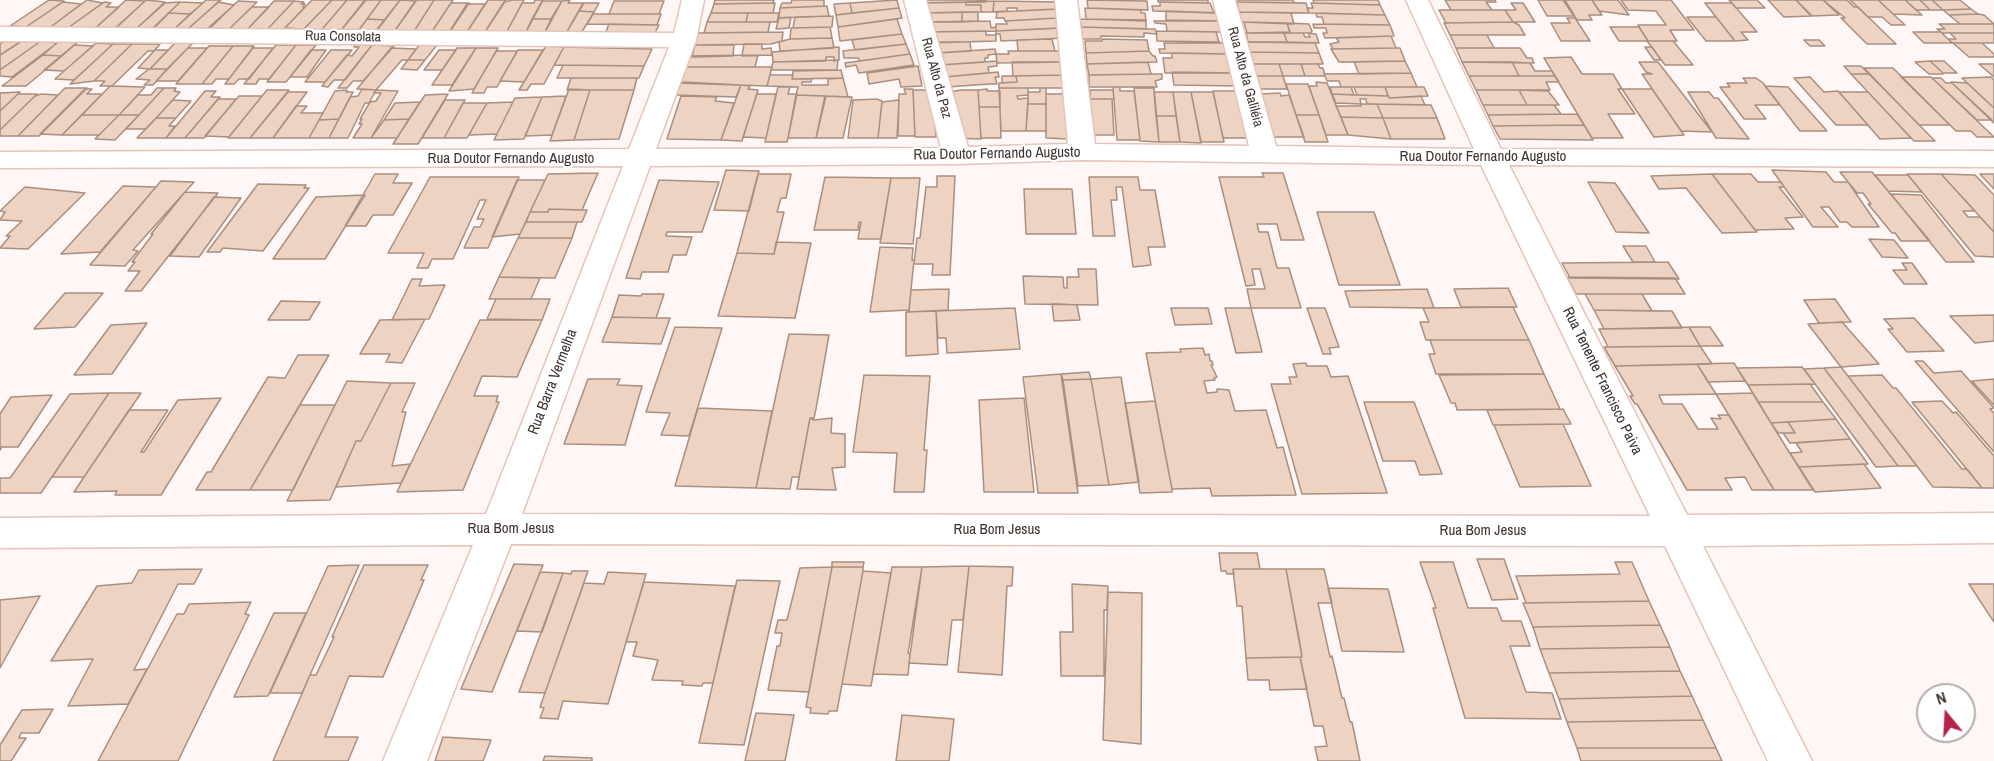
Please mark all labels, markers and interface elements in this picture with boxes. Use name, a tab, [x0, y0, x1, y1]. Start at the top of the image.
street label: Rua Alto da Galiléia	[1224, 25, 1266, 129]
street label: Rua Consolata	[305, 28, 381, 46]
street label: Rua Alto da Paz	[917, 36, 955, 120]
street label: Rua Doutor Fernando Augusto	[913, 144, 1081, 164]
street label: Rua Doutor Fernando Augusto	[1400, 148, 1566, 166]
street label: Rua Doutor Fernando Augusto	[428, 150, 594, 168]
street label: Rua Tenente Francisco Paiva	[1558, 304, 1646, 458]
street label: Rua Barra Vermelha	[525, 327, 581, 437]
street label: Rua Bom Jesus	[468, 520, 554, 538]
street label: Rua Bom Jesus	[954, 521, 1040, 539]
street label: Rua Bom Jesus	[1440, 522, 1526, 540]
north arrow	[1916, 683, 1976, 743]
text: N	[1933, 686, 1949, 710]

